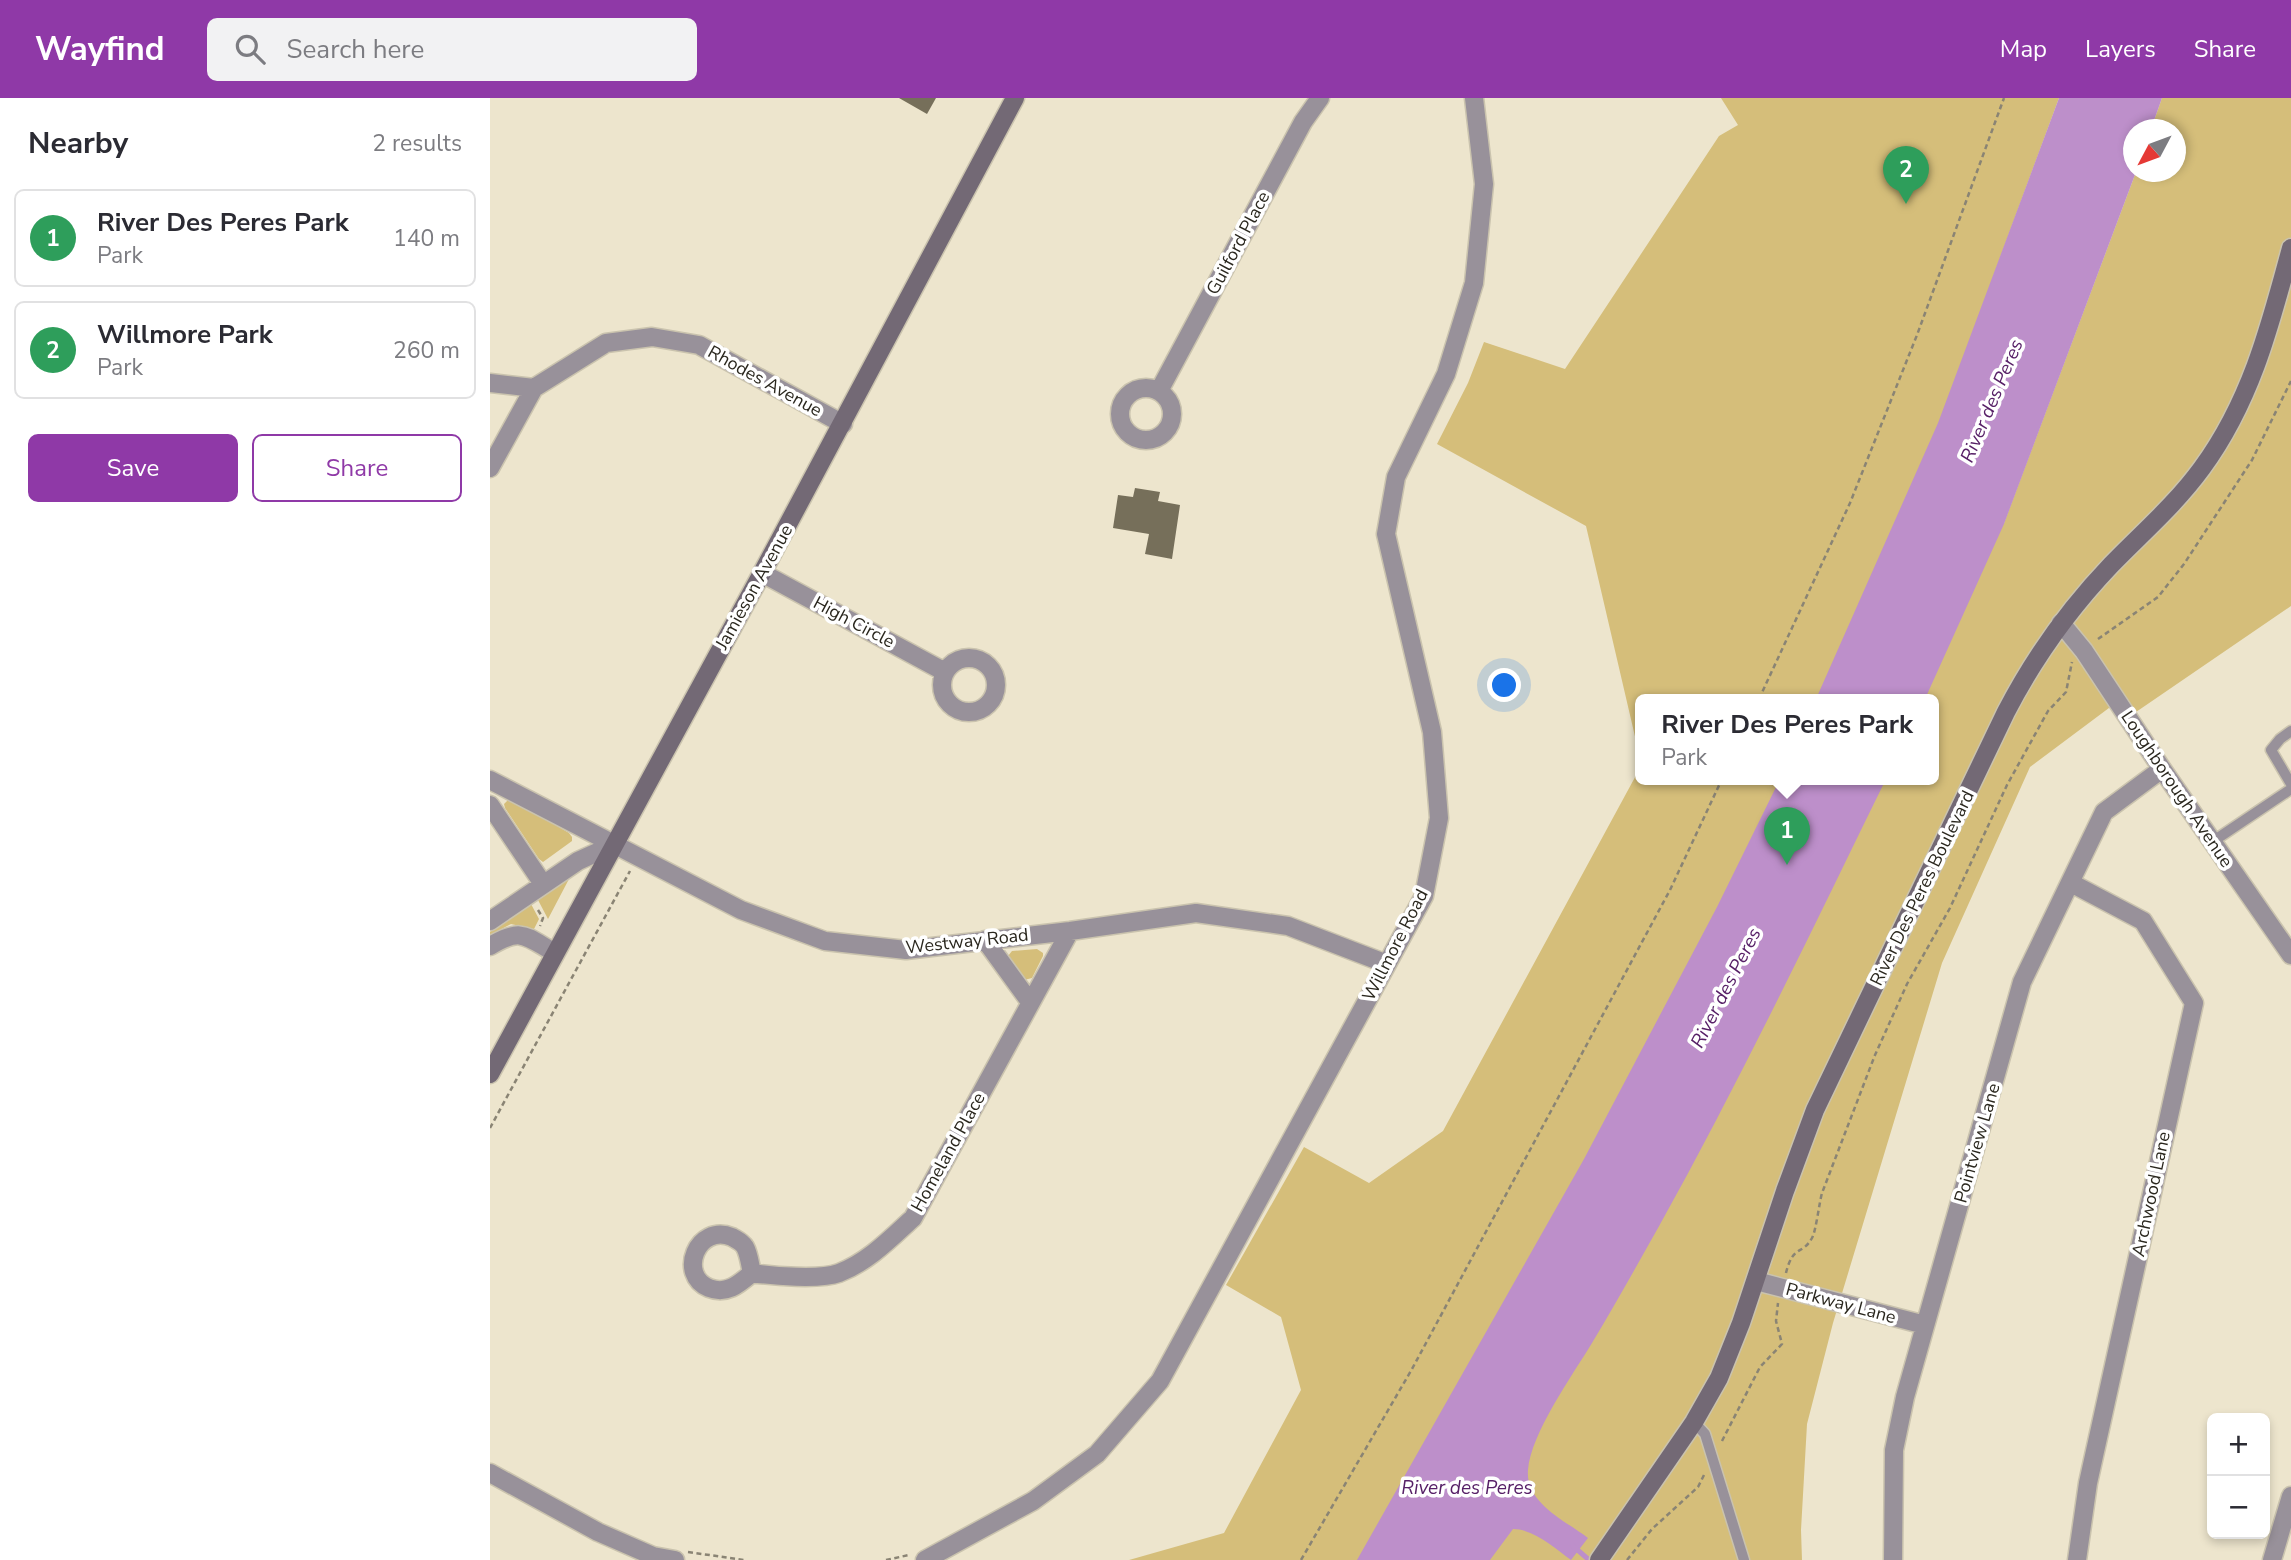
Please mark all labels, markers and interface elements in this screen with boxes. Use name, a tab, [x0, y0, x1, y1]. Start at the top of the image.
search box	[207, 18, 697, 81]
text: Wayfind	[35, 27, 165, 72]
icon: search	[231, 30, 269, 68]
text: Search here	[287, 32, 424, 67]
text: Map	[2000, 33, 2047, 65]
text: Layers	[2085, 33, 2156, 65]
text: Share	[2194, 33, 2256, 65]
north arrow	[2123, 119, 2186, 182]
text: Nearby	[28, 123, 128, 164]
text: 2 results	[372, 128, 462, 159]
pin: 2	[1883, 146, 1929, 204]
street label: Guilford Place	[1201, 187, 1275, 299]
text: River Des Peres Park	[97, 205, 349, 240]
text: 1	[46, 223, 60, 254]
text: 140 m	[393, 223, 460, 254]
text: Park	[97, 240, 143, 271]
text: Willmore Park	[97, 317, 273, 352]
text: 2	[46, 335, 60, 366]
text: 260 m	[393, 335, 460, 366]
water label: River des Peres	[1954, 335, 2030, 467]
street label: Rhodes Avenue	[704, 340, 826, 422]
text: Park	[97, 352, 143, 383]
button: Save	[28, 434, 238, 502]
button: Share	[252, 434, 462, 502]
street label: Jamieson Avenue	[709, 520, 798, 655]
street label: High Circle	[809, 591, 899, 653]
your location	[1487, 668, 1521, 702]
popup	[1635, 694, 1939, 785]
street label: Loughborough Avenue	[2116, 706, 2238, 872]
text: River Des Peres Park	[1661, 707, 1913, 742]
text: Park	[1661, 742, 1707, 773]
street label: River Des Peres Boulevard	[1864, 786, 1980, 990]
pin: 1	[1764, 807, 1810, 865]
street label: Willmore Road	[1357, 885, 1433, 1005]
street label: Westway Road	[904, 923, 1030, 959]
water label: River des Peres	[1685, 924, 1767, 1052]
street label: Pointview Lane	[1948, 1080, 2006, 1206]
street label: Homeland Place	[905, 1088, 991, 1216]
street label: Archwood Lane	[2126, 1129, 2176, 1259]
street label: Parkway Lane	[1783, 1277, 1899, 1329]
map controls	[2207, 1413, 2270, 1539]
button: +	[2207, 1413, 2270, 1476]
water label: River des Peres	[1401, 1475, 1533, 1501]
button: −	[2207, 1476, 2270, 1539]

